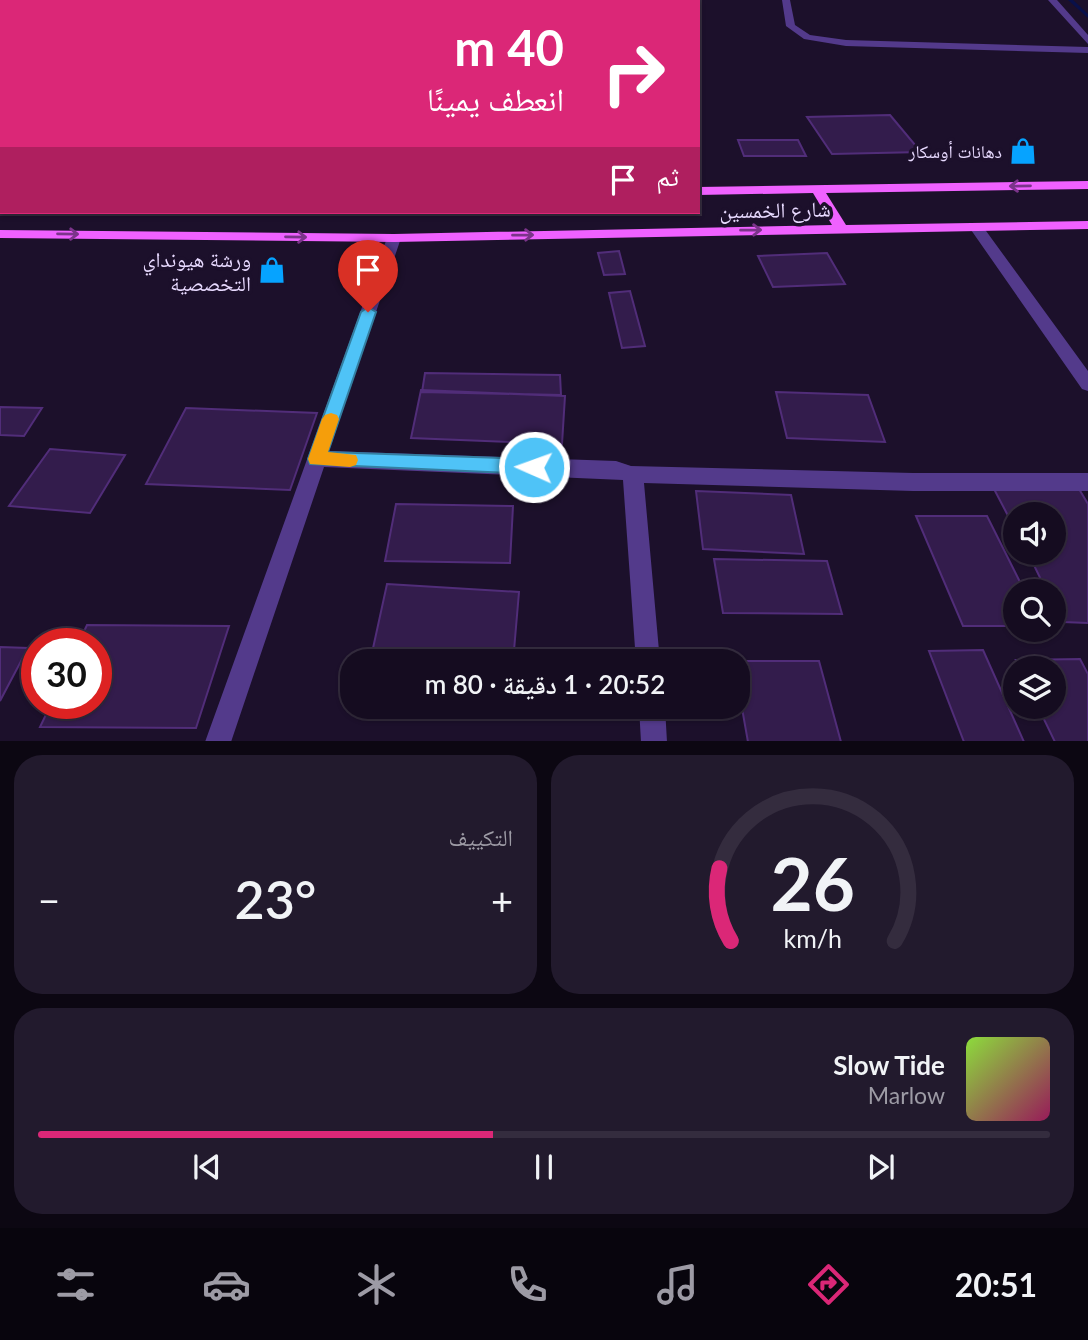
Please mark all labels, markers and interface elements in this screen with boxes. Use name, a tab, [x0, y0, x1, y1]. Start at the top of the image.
text: 40 m	[454, 18, 564, 76]
icon: right	[588, 28, 679, 119]
text: انعطف يمينًا	[427, 79, 564, 118]
shop icon: دهانات أوسكار	[1008, 136, 1038, 166]
place label: دهانات أوسكار	[908, 140, 1002, 162]
text: ثم	[656, 160, 679, 192]
icon: arrive	[604, 161, 642, 199]
one-way arrow	[1009, 180, 1032, 193]
street label: شارع الخمسين	[719, 196, 831, 224]
one-way arrow	[739, 224, 762, 237]
one-way arrow	[56, 228, 79, 241]
one-way arrow	[511, 228, 534, 242]
one-way arrow	[284, 230, 307, 244]
pin	[338, 240, 398, 312]
place label: ورشة هيونداي التخصصية	[143, 246, 251, 295]
icon: arrive	[349, 251, 387, 289]
shop icon: ورشة هيونداي التخصصية	[257, 255, 287, 285]
position arrow	[497, 430, 571, 504]
map controls	[1003, 502, 1066, 719]
button: sound	[1003, 502, 1066, 565]
button: search	[1003, 579, 1066, 642]
speed limit sign: 30	[21, 628, 112, 719]
button: layers	[1003, 656, 1066, 719]
text: 20:52 · 1 دقيقة · 80 m	[425, 668, 665, 700]
text: التكييف	[448, 823, 513, 851]
text: 26	[770, 839, 855, 927]
text: 23°	[235, 868, 316, 930]
text: −	[38, 877, 60, 923]
text: +	[491, 877, 513, 923]
text: km/h	[783, 922, 842, 952]
text: Slow Tide	[833, 1049, 945, 1081]
text: Marlow	[868, 1081, 945, 1109]
icon: previous	[188, 1148, 226, 1186]
icon: pause	[525, 1148, 563, 1186]
icon: next	[862, 1148, 900, 1186]
icon: filters	[51, 1260, 100, 1309]
icon: car	[202, 1260, 251, 1309]
icon: climate	[352, 1260, 401, 1309]
icon: phone	[503, 1260, 552, 1309]
icon: music	[653, 1260, 702, 1309]
icon: directions	[804, 1260, 853, 1309]
text: 20:51	[955, 1265, 1037, 1304]

